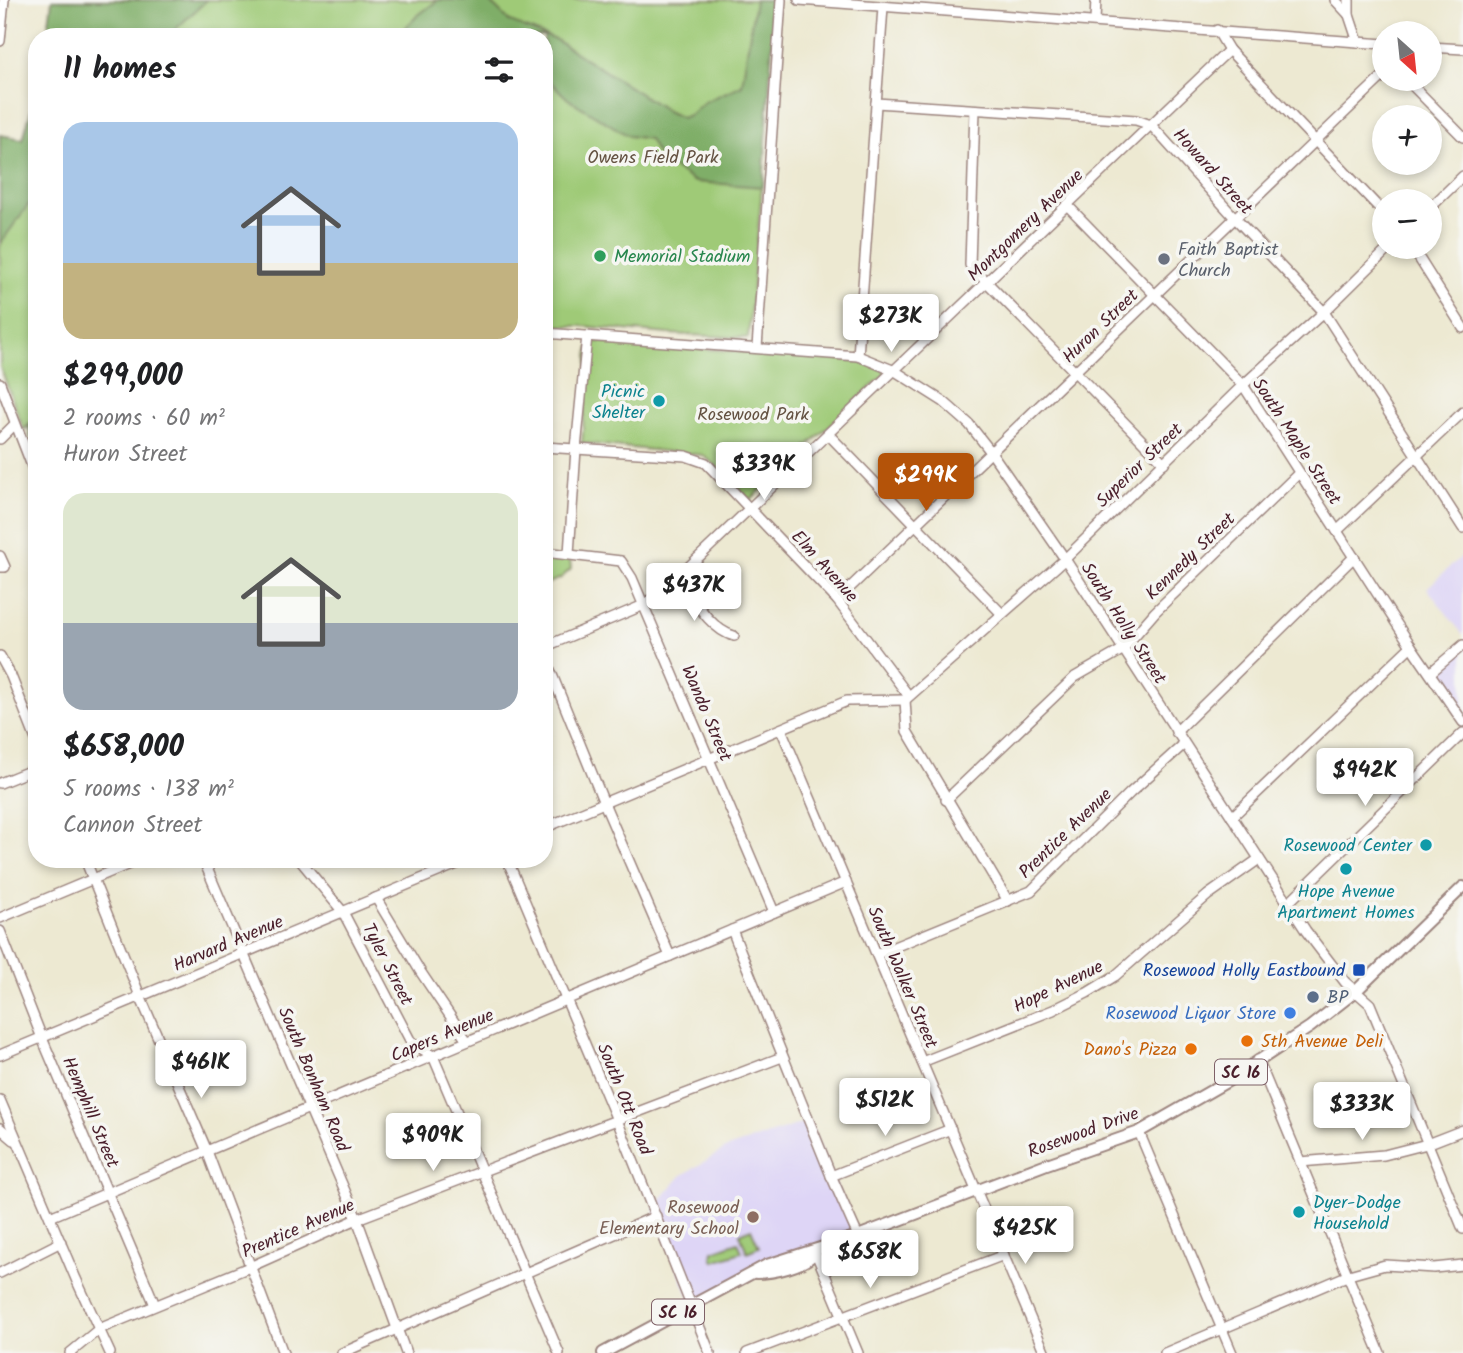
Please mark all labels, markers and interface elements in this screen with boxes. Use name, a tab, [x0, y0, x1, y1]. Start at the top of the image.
north arrow	[1372, 21, 1442, 91]
map controls	[1372, 21, 1442, 259]
text: 11 homes	[63, 46, 176, 94]
icon: filters	[480, 51, 518, 89]
button: +	[1372, 105, 1442, 175]
street label: Howard Street	[1165, 122, 1260, 223]
park label: Owens Field Park	[588, 144, 719, 173]
street label: Montgomery Avenue	[961, 163, 1091, 290]
icon: home	[228, 168, 354, 294]
button: −	[1372, 189, 1442, 259]
place label: Faith Baptist Church	[1178, 236, 1279, 286]
place label: Memorial Stadium	[614, 243, 750, 272]
marker: Memorial Stadium	[592, 248, 608, 264]
marker: Faith Baptist Church	[1156, 251, 1172, 267]
street label: Huron Street	[1056, 282, 1147, 371]
pin: $273K	[842, 294, 940, 354]
text: $273K	[859, 299, 923, 335]
text: $299,000	[63, 353, 183, 401]
street label: South Maple Street	[1244, 372, 1348, 512]
place label: Picnic Shelter	[592, 378, 646, 428]
marker: Picnic Shelter	[651, 393, 667, 409]
text: 2 rooms · 60 m²	[63, 401, 225, 437]
park label: Rosewood Park	[697, 401, 809, 430]
street label: Superior Street	[1090, 416, 1191, 515]
text: Huron Street	[63, 437, 187, 473]
pin: $339K	[715, 442, 813, 502]
text: $339K	[732, 447, 796, 483]
pin: $299K	[877, 454, 975, 513]
text: $299K	[894, 458, 958, 494]
street label: Kennedy Street	[1139, 506, 1244, 608]
street label: Elm Avenue	[783, 524, 865, 610]
icon: home	[228, 539, 354, 665]
street label: South Holly Street	[1072, 557, 1174, 692]
pin: $437K	[645, 564, 743, 623]
text: $437K	[662, 568, 726, 604]
street label: Wando Street	[672, 661, 739, 767]
text: $658,000	[63, 724, 184, 772]
pin: $942K	[1316, 748, 1414, 808]
text: $942K	[1332, 753, 1398, 789]
text: 5 rooms · 138 m²	[63, 772, 234, 808]
street label: Prentice Avenue	[1012, 782, 1120, 887]
text: Cannon Street	[63, 808, 202, 844]
place label: Rosewood Center	[1283, 832, 1413, 861]
marker: Rosewood Center	[1418, 837, 1434, 853]
marker: Hope Avenue Apartment Homes	[1338, 861, 1354, 877]
place label: Hope Avenue Apartment Homes	[1277, 878, 1415, 928]
street label: South Walker Street	[858, 902, 945, 1054]
street label: Harvard Avenue	[169, 908, 288, 981]
street label: Tyler Street	[353, 918, 420, 1012]
street label: Hope Avenue	[1009, 953, 1109, 1022]
place label: Rosewood Holly Eastbound	[1143, 957, 1346, 986]
marker: Rosewood Holly Eastbound	[1351, 962, 1367, 978]
place label: BP	[1327, 984, 1349, 1013]
marker: BP	[1305, 989, 1321, 1005]
place label: Rosewood Liquor Store	[1106, 1000, 1276, 1029]
street label: Capers Avenue	[386, 1002, 499, 1071]
street label: South Bonham Road	[269, 1003, 357, 1158]
marker: Rosewood Liquor Store	[1282, 1005, 1298, 1021]
place label: 5th Avenue Deli	[1261, 1028, 1384, 1057]
marker: 5th Avenue Deli	[1239, 1033, 1255, 1049]
place label: Dano's Pizza	[1083, 1036, 1177, 1065]
street label: South Ott Road	[588, 1039, 660, 1161]
pin: $461K	[152, 1040, 250, 1100]
marker: Dano's Pizza	[1183, 1041, 1199, 1057]
text: $461K	[171, 1045, 231, 1081]
street label: Hemphill Street	[53, 1052, 127, 1174]
road number: SC 16	[1215, 1060, 1267, 1084]
pin: $512K	[836, 1078, 934, 1138]
pin: $333K	[1313, 1082, 1411, 1142]
text: $512K	[855, 1083, 915, 1119]
text: $333K	[1329, 1087, 1395, 1123]
street label: Rosewood Drive	[1024, 1100, 1143, 1167]
pin: $909K	[384, 1114, 482, 1173]
text: $909K	[402, 1118, 464, 1154]
place label: Dyer-Dodge Household	[1313, 1189, 1401, 1239]
street label: Prentice Avenue	[237, 1192, 360, 1267]
place label: Rosewood Elementary School	[599, 1194, 740, 1244]
marker: Dyer-Dodge Household	[1291, 1204, 1307, 1220]
pin: $425K	[976, 1206, 1074, 1266]
marker: Rosewood Elementary School	[745, 1209, 761, 1225]
text: $425K	[992, 1211, 1058, 1247]
pin: $658K	[821, 1230, 919, 1290]
text: $658K	[837, 1235, 903, 1271]
road number: SC 16	[652, 1300, 704, 1324]

